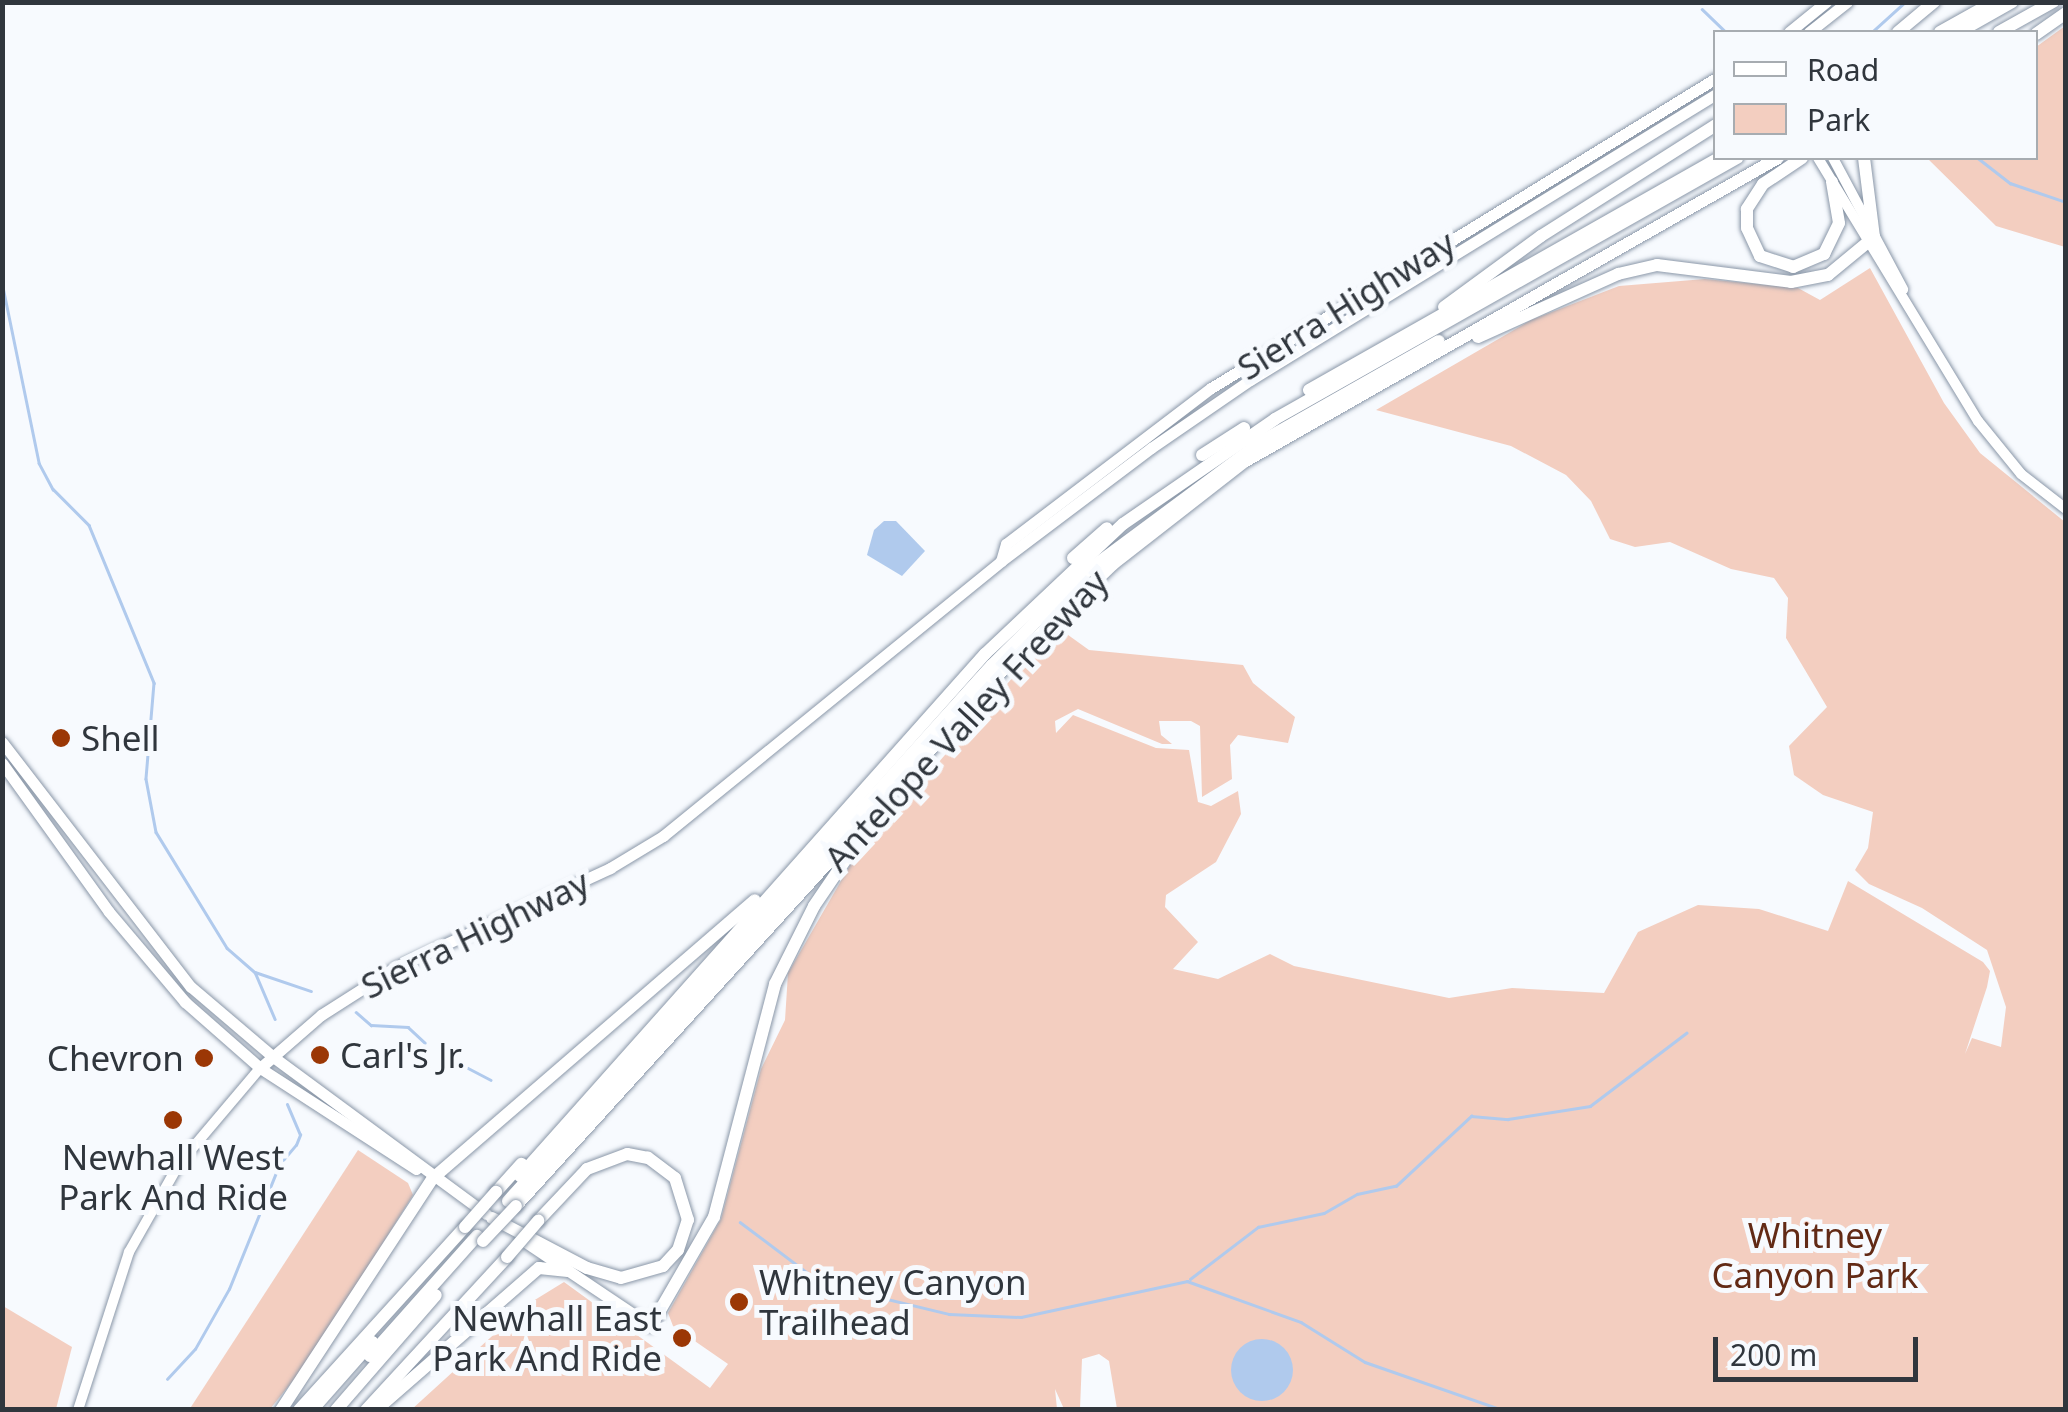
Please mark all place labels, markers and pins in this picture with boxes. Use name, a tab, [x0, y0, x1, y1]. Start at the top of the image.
place label: Shell	[81, 717, 160, 759]
marker: Shell	[50, 727, 72, 749]
place label: Carl's Jr.	[340, 1034, 466, 1076]
place label: Chevron	[47, 1037, 184, 1079]
marker: Carl's Jr.	[309, 1044, 331, 1066]
marker: Chevron	[193, 1047, 215, 1069]
marker: Newhall West Park And Ride	[162, 1109, 184, 1131]
place label: Newhall West Park And Ride	[58, 1136, 288, 1218]
place label: Whitney Canyon Trailhead	[759, 1261, 1027, 1343]
marker: Whitney Canyon Trailhead	[728, 1291, 750, 1313]
place label: Newhall East Park And Ride	[432, 1297, 662, 1379]
marker: Newhall East Park And Ride	[671, 1327, 693, 1349]

